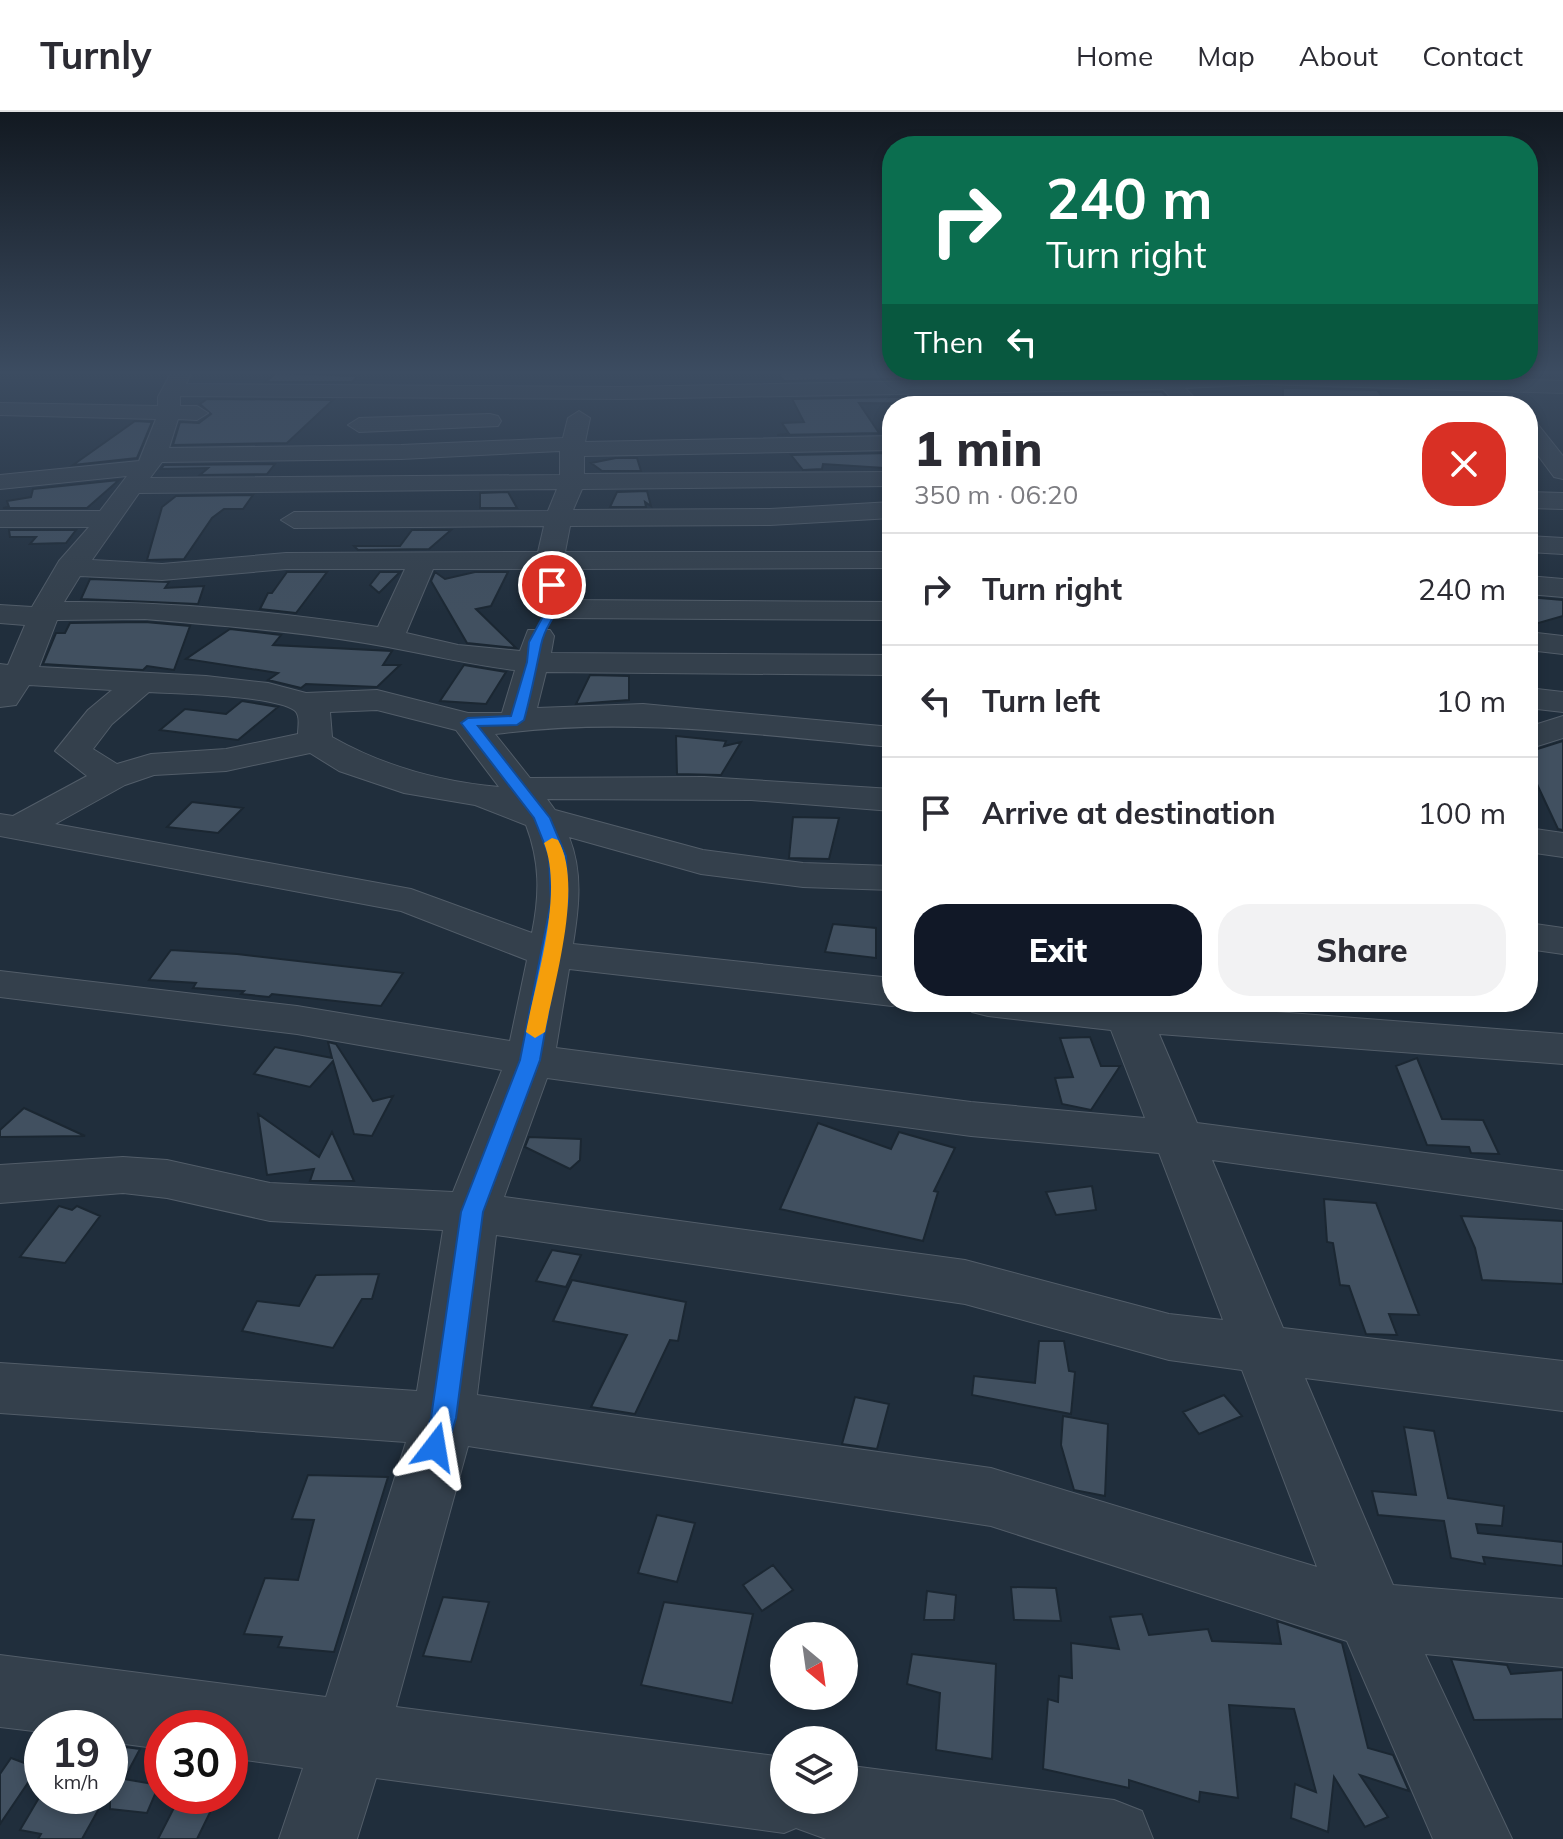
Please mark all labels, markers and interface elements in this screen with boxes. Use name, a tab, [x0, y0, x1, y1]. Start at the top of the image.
text: Turnly	[40, 31, 152, 79]
text: Home	[1076, 38, 1153, 73]
text: Map	[1197, 38, 1255, 73]
text: About	[1299, 38, 1378, 73]
text: Contact	[1422, 38, 1523, 73]
text: 240 m	[1046, 163, 1213, 233]
icon: right	[914, 168, 1018, 272]
text: Turn right	[1046, 232, 1207, 277]
icon: left	[1000, 320, 1044, 364]
text: Then	[914, 323, 984, 361]
text: 1 min	[914, 418, 1043, 478]
button: close	[1422, 422, 1506, 506]
text: 350 m · 06:20	[914, 478, 1078, 511]
pin	[518, 551, 586, 619]
icon: arrive	[530, 563, 574, 607]
icon: right	[914, 567, 958, 611]
text: Turn right	[982, 570, 1122, 608]
text: 240 m	[1418, 570, 1506, 608]
icon: left	[914, 679, 958, 723]
text: Turn left	[982, 682, 1100, 720]
text: 10 m	[1436, 682, 1506, 720]
icon: arrive	[914, 791, 958, 835]
text: Arrive at destination	[982, 794, 1276, 832]
text: 100 m	[1418, 794, 1506, 832]
button: Exit	[914, 904, 1202, 996]
button: Share	[1218, 904, 1506, 996]
position arrow	[393, 1405, 477, 1489]
north arrow	[770, 1622, 858, 1710]
map controls	[770, 1622, 858, 1814]
speed limit sign: 30	[144, 1710, 248, 1814]
button: layers	[770, 1726, 858, 1814]
text: 19	[52, 1727, 100, 1777]
text: km/h	[53, 1769, 99, 1794]

